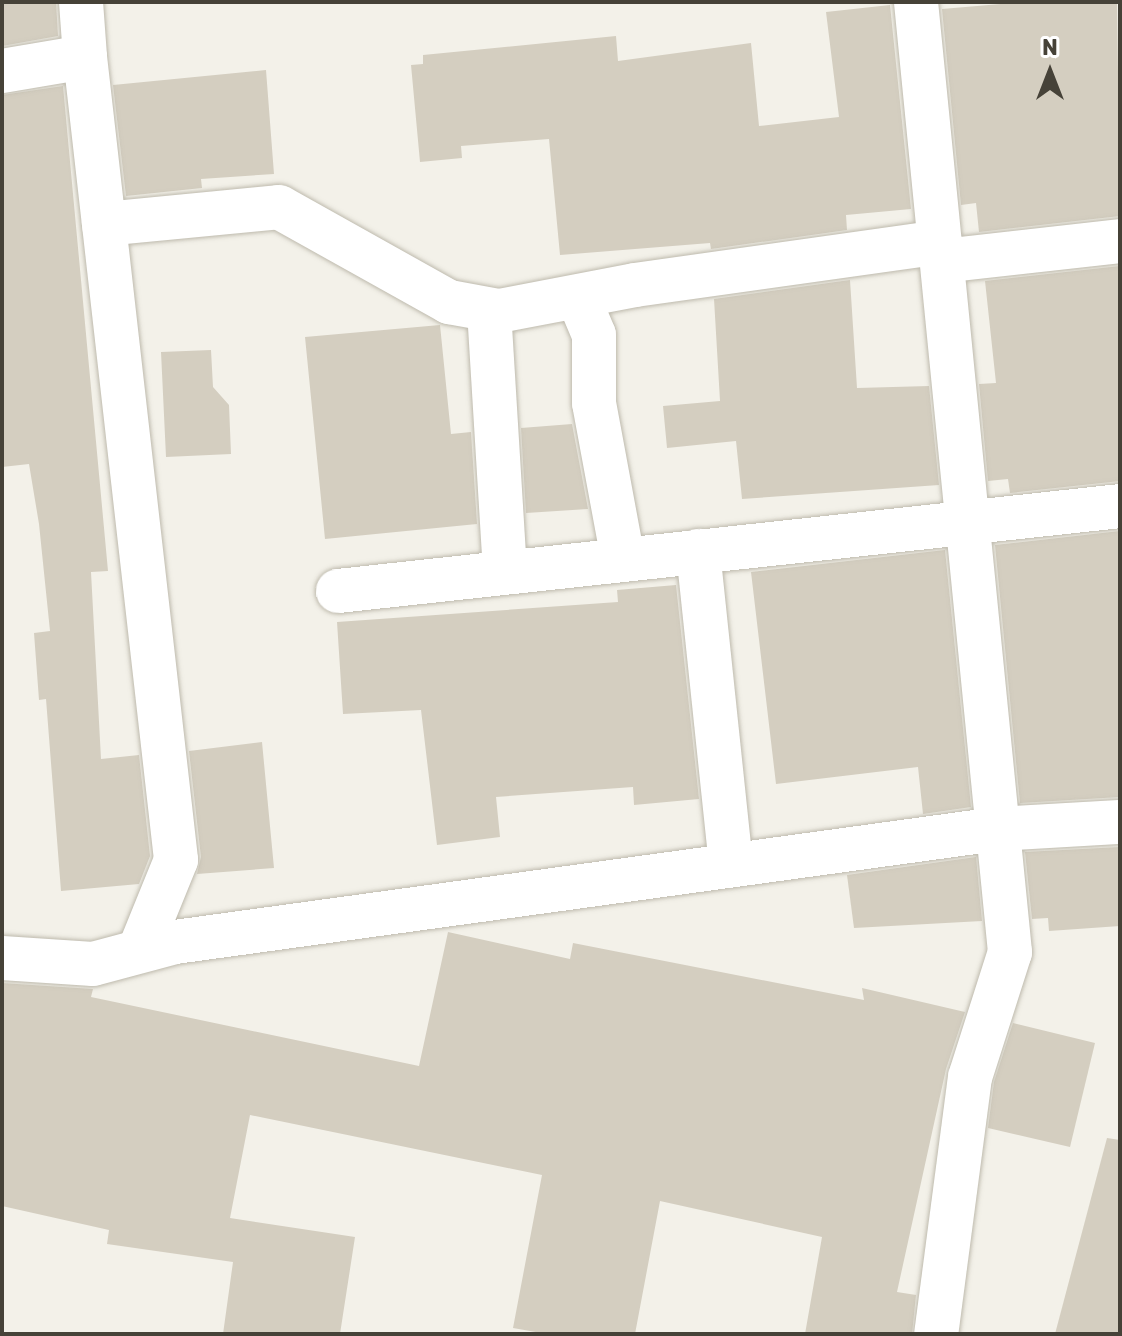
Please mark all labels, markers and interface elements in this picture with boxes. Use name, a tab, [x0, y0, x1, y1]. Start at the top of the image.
north arrow	[1010, 32, 1090, 112]
text: N	[1042, 34, 1058, 61]

